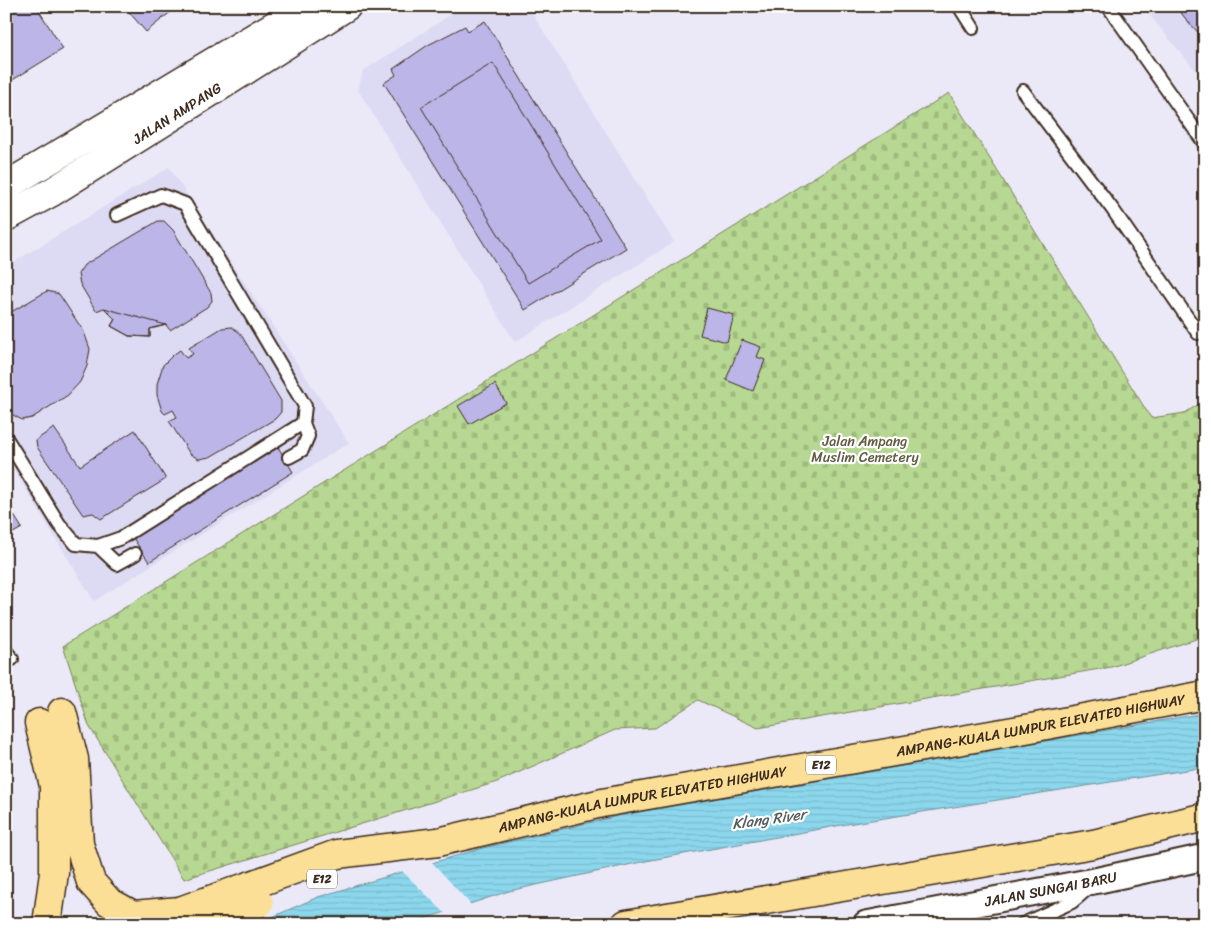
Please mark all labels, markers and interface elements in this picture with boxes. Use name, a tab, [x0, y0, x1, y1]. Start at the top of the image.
street label: JALAN AMPANG	[127, 76, 227, 152]
park label: Jalan Ampang Muslim Cemetery	[811, 429, 919, 470]
street label: AMPANG-KUALA LUMPUR ELEVATED HIGHWAY	[893, 687, 1189, 765]
road number: E12	[806, 756, 836, 774]
street label: AMPANG-KUALA LUMPUR ELEVATED HIGHWAY	[495, 759, 790, 841]
water label: Klang River	[731, 801, 810, 837]
street label: JALAN SUNGAI BARU	[982, 864, 1120, 915]
road number: E12	[307, 870, 337, 889]

